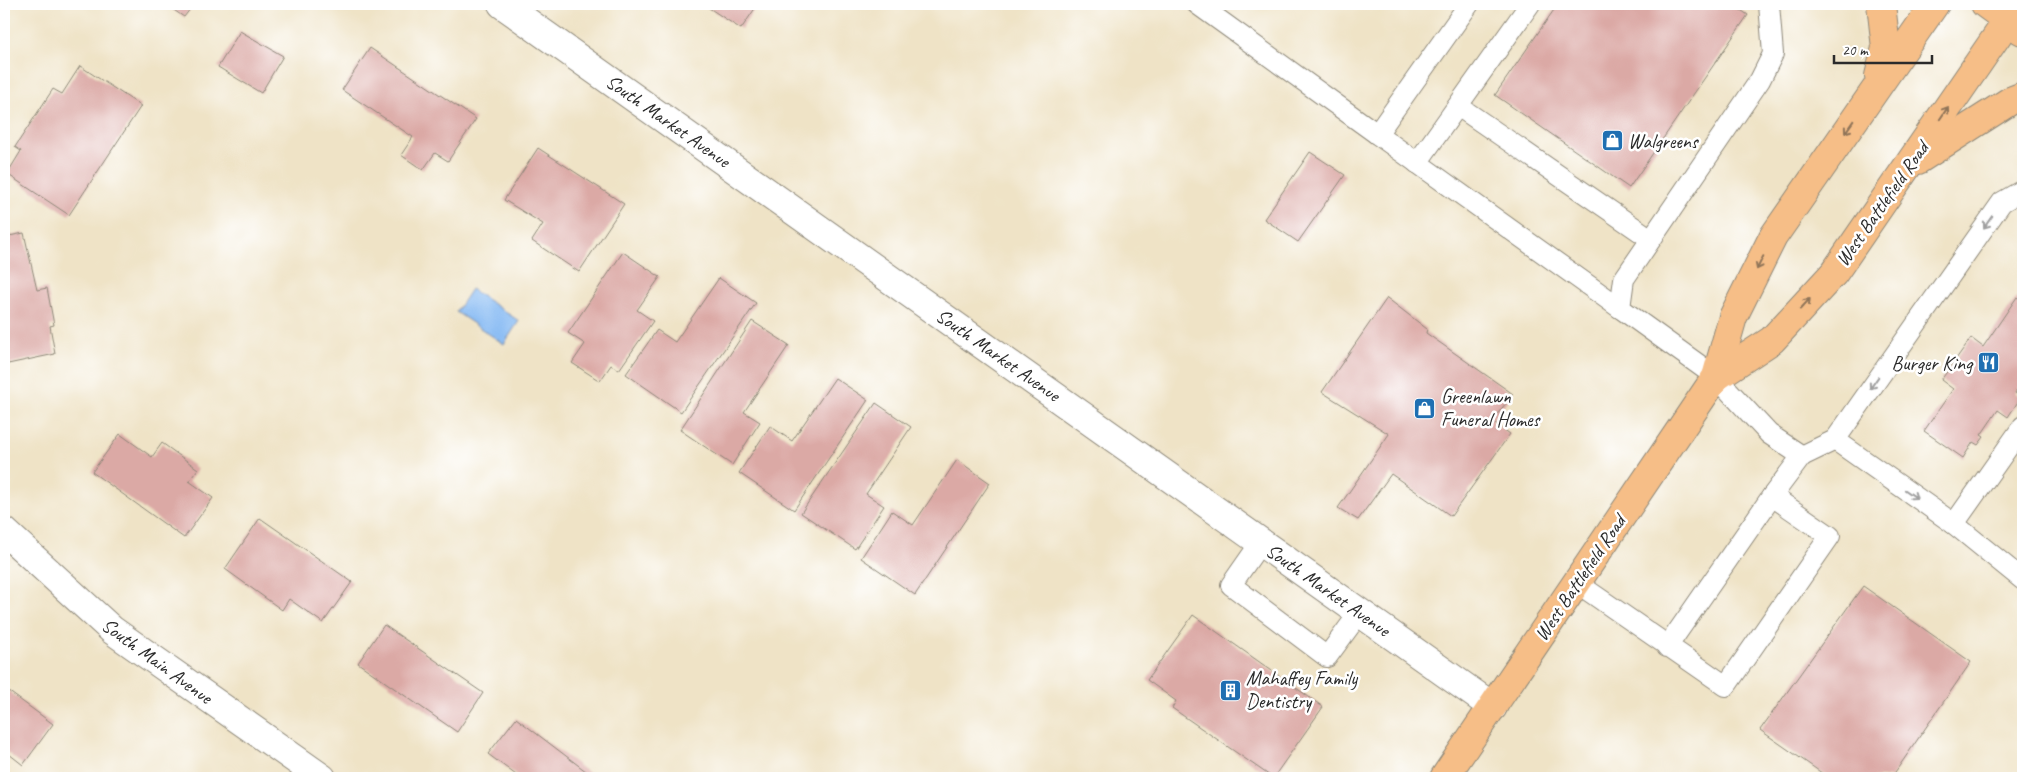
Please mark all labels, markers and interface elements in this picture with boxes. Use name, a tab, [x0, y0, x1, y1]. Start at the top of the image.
scale bar	[1834, 32, 1932, 64]
text: 20 m	[1842, 41, 1869, 60]
street label: South Market Avenue	[601, 69, 736, 174]
one-way arrow	[1939, 106, 1949, 120]
one-way arrow	[1844, 120, 1854, 134]
shop icon: Walgreens	[1600, 129, 1624, 153]
place label: Walgreens	[1628, 129, 1700, 154]
street label: West Battlefield Road	[1830, 134, 1936, 271]
one-way arrow	[1983, 215, 1993, 229]
one-way arrow	[1755, 255, 1765, 270]
one-way arrow	[1799, 298, 1811, 310]
street label: South Market Avenue	[931, 303, 1066, 408]
place label: Burger King	[1892, 351, 1974, 376]
restaurant icon: Burger King	[1976, 351, 2000, 375]
one-way arrow	[1869, 376, 1880, 390]
place label: Greenlawn Funeral Homes	[1441, 384, 1541, 432]
shop icon: Greenlawn Funeral Homes	[1413, 396, 1437, 420]
one-way arrow	[1903, 489, 1917, 499]
street label: West Battlefield Road	[1529, 508, 1633, 646]
street label: South Market Avenue	[1261, 538, 1396, 643]
street label: South Main Avenue	[97, 612, 218, 710]
place label: Mahaffey Family Dentistry	[1246, 666, 1358, 714]
building icon: Mahaffey Family Dentistry	[1218, 678, 1242, 702]

